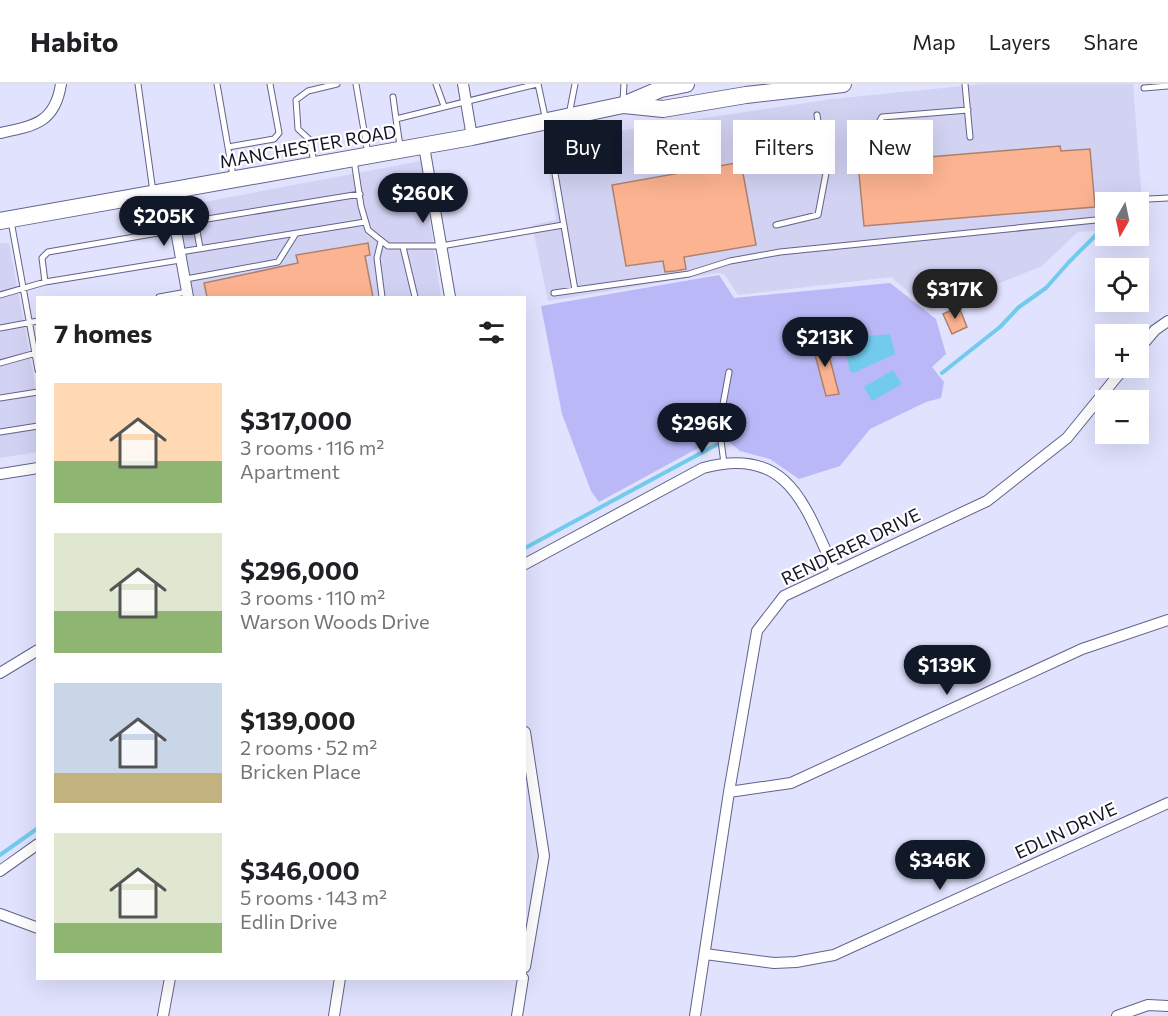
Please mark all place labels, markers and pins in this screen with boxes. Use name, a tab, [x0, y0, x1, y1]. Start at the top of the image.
pin: $260K	[381, 173, 465, 224]
pin: $205K	[122, 196, 206, 247]
pin: $317K	[913, 269, 997, 320]
pin: $213K	[783, 317, 867, 368]
pin: $296K	[660, 403, 744, 454]
pin: $139K	[905, 645, 989, 696]
pin: $346K	[898, 840, 982, 891]

